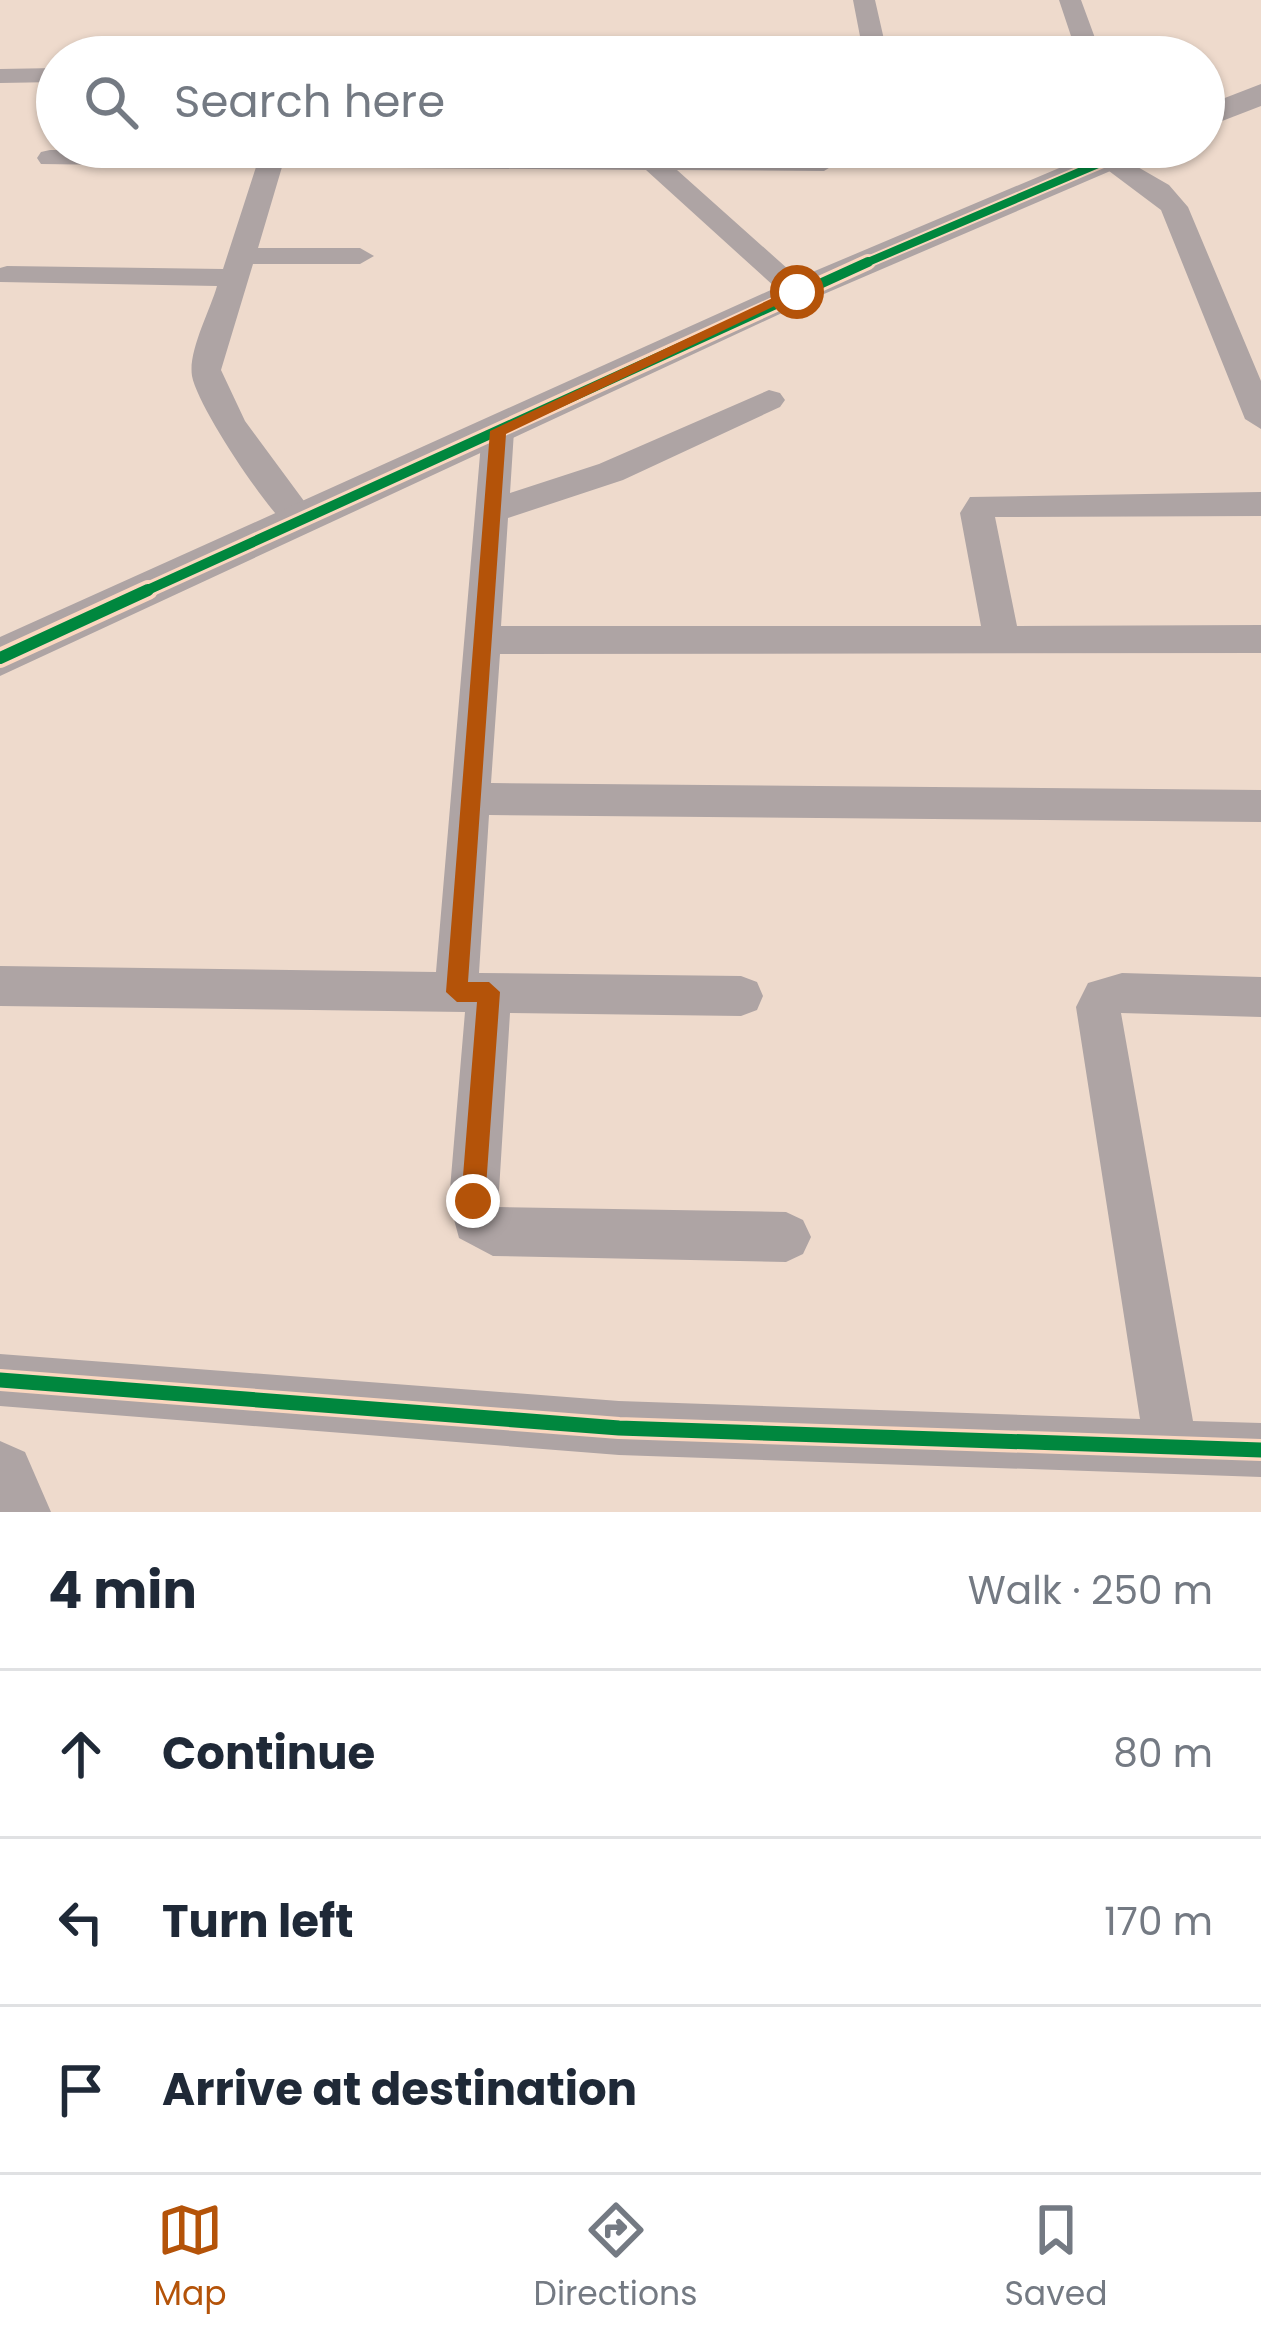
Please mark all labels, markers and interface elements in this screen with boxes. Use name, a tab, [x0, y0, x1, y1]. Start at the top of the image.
search box	[36, 36, 1225, 168]
icon: search	[78, 69, 144, 135]
text: Search here	[174, 70, 445, 133]
route start	[770, 265, 824, 319]
route end	[446, 1174, 500, 1228]
text: 4 min	[48, 1554, 197, 1626]
text: Walk · 250 m	[968, 1563, 1213, 1618]
icon: ahead	[48, 1721, 114, 1787]
text: Continue	[162, 1722, 375, 1785]
text: 80 m	[1113, 1726, 1213, 1781]
icon: left	[48, 1889, 114, 1955]
text: Turn left	[162, 1890, 354, 1953]
text: 170 m	[1104, 1894, 1213, 1949]
icon: arrive	[48, 2057, 114, 2123]
text: Arrive at destination	[162, 2058, 637, 2121]
tab: Map	[154, 2197, 227, 2319]
tab: Directions	[534, 2197, 697, 2319]
tab: Saved	[1005, 2197, 1107, 2319]

